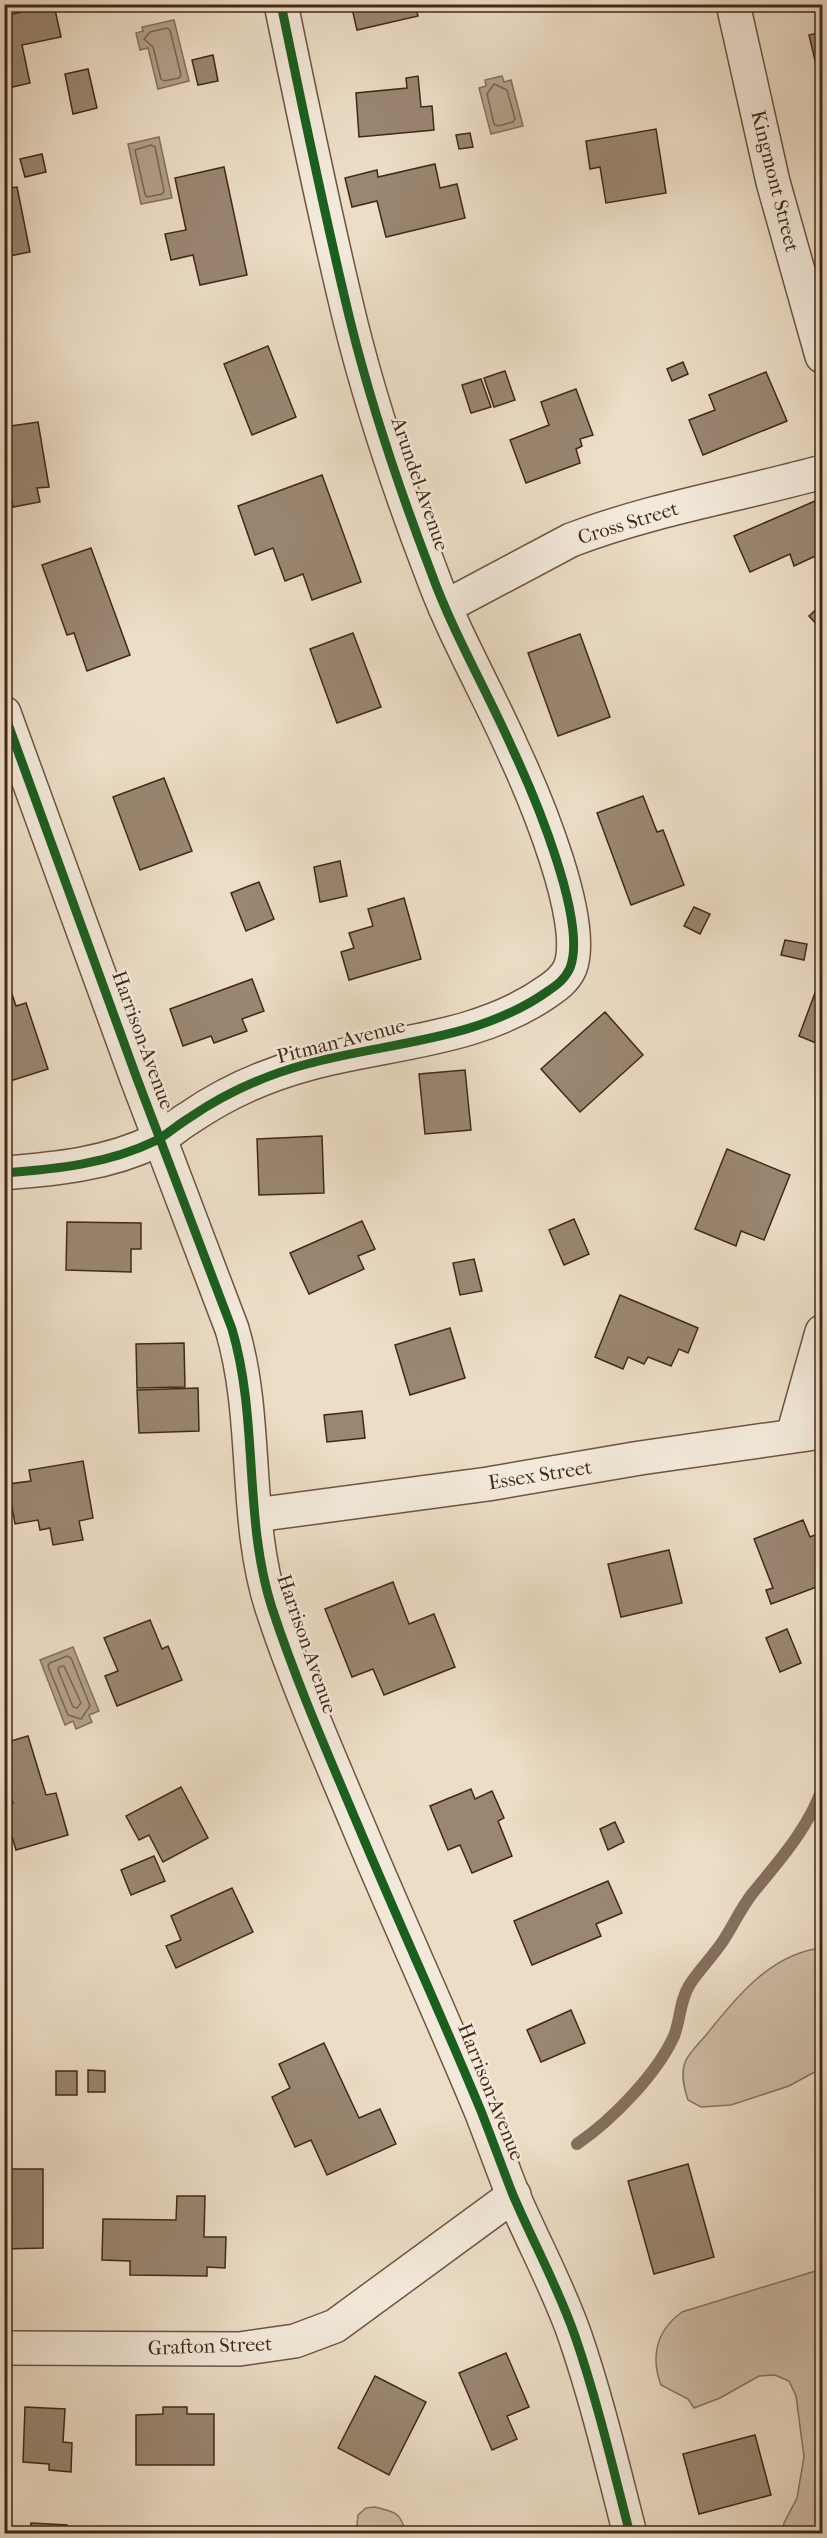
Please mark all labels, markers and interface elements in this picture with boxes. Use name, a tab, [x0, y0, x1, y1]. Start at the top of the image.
street label: Kingmont Street	[746, 108, 804, 254]
street label: Arundel Avenue	[386, 413, 454, 554]
street label: Cross Street	[575, 497, 681, 549]
street label: Harrison Avenue	[107, 968, 179, 1113]
street label: Pitman Avenue	[275, 1014, 408, 1068]
street label: Essex Street	[487, 1455, 593, 1495]
street label: Harrison Avenue	[272, 1571, 342, 1717]
street label: Harrison Avenue	[453, 2020, 529, 2164]
street label: Grafton Street	[147, 2332, 273, 2360]

